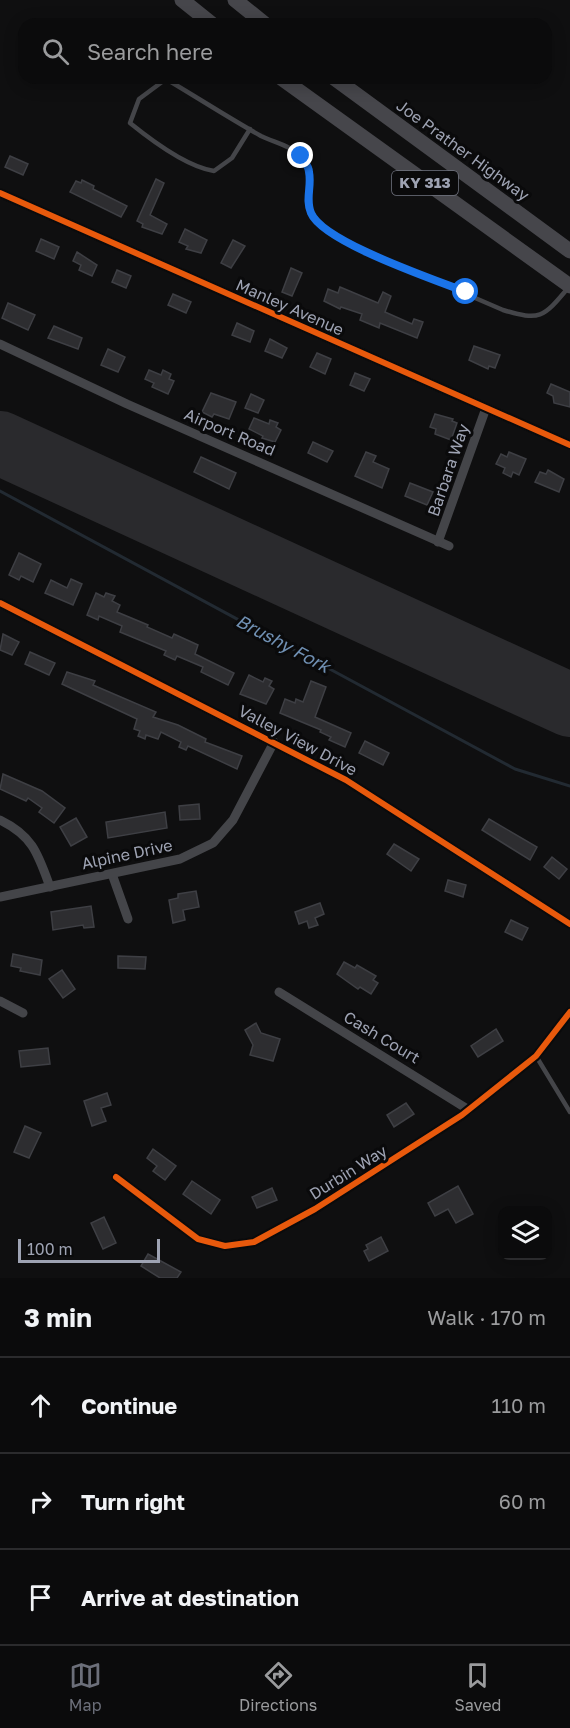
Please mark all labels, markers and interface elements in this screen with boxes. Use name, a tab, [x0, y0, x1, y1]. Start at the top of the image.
search box	[18, 18, 552, 84]
icon: search	[39, 35, 72, 68]
text: Search here	[87, 38, 213, 65]
street label: Joe Prather Highway	[393, 95, 533, 205]
route end	[287, 142, 313, 168]
road number: KY 313	[392, 171, 458, 195]
street label: Manley Avenue	[233, 274, 347, 340]
route start	[452, 278, 478, 304]
street label: Airport Road	[182, 404, 278, 460]
street label: Barbara Way	[423, 421, 473, 519]
water label: Brushy Fork	[233, 609, 336, 678]
street label: Valley View Drive	[235, 700, 361, 780]
street label: Alpine Drive	[80, 835, 174, 873]
street label: Cash Court	[340, 1006, 424, 1068]
street label: Durbin Way	[306, 1140, 390, 1204]
map controls	[498, 1206, 552, 1260]
button: layers	[498, 1206, 552, 1260]
scale bar	[18, 1236, 160, 1264]
text: 100 m	[27, 1239, 73, 1259]
text: 3 min	[24, 1302, 92, 1333]
text: Walk · 170 m	[427, 1305, 546, 1329]
icon: ahead	[24, 1389, 57, 1422]
text: Continue	[81, 1392, 177, 1419]
text: 110 m	[492, 1393, 546, 1417]
icon: right	[24, 1485, 57, 1518]
text: Turn right	[81, 1488, 185, 1515]
text: 60 m	[499, 1489, 546, 1513]
icon: arrive	[24, 1581, 57, 1614]
text: Arrive at destination	[81, 1584, 299, 1611]
tab: Map	[69, 1659, 102, 1715]
tab: Directions	[239, 1659, 317, 1715]
tab: Saved	[455, 1659, 501, 1715]

